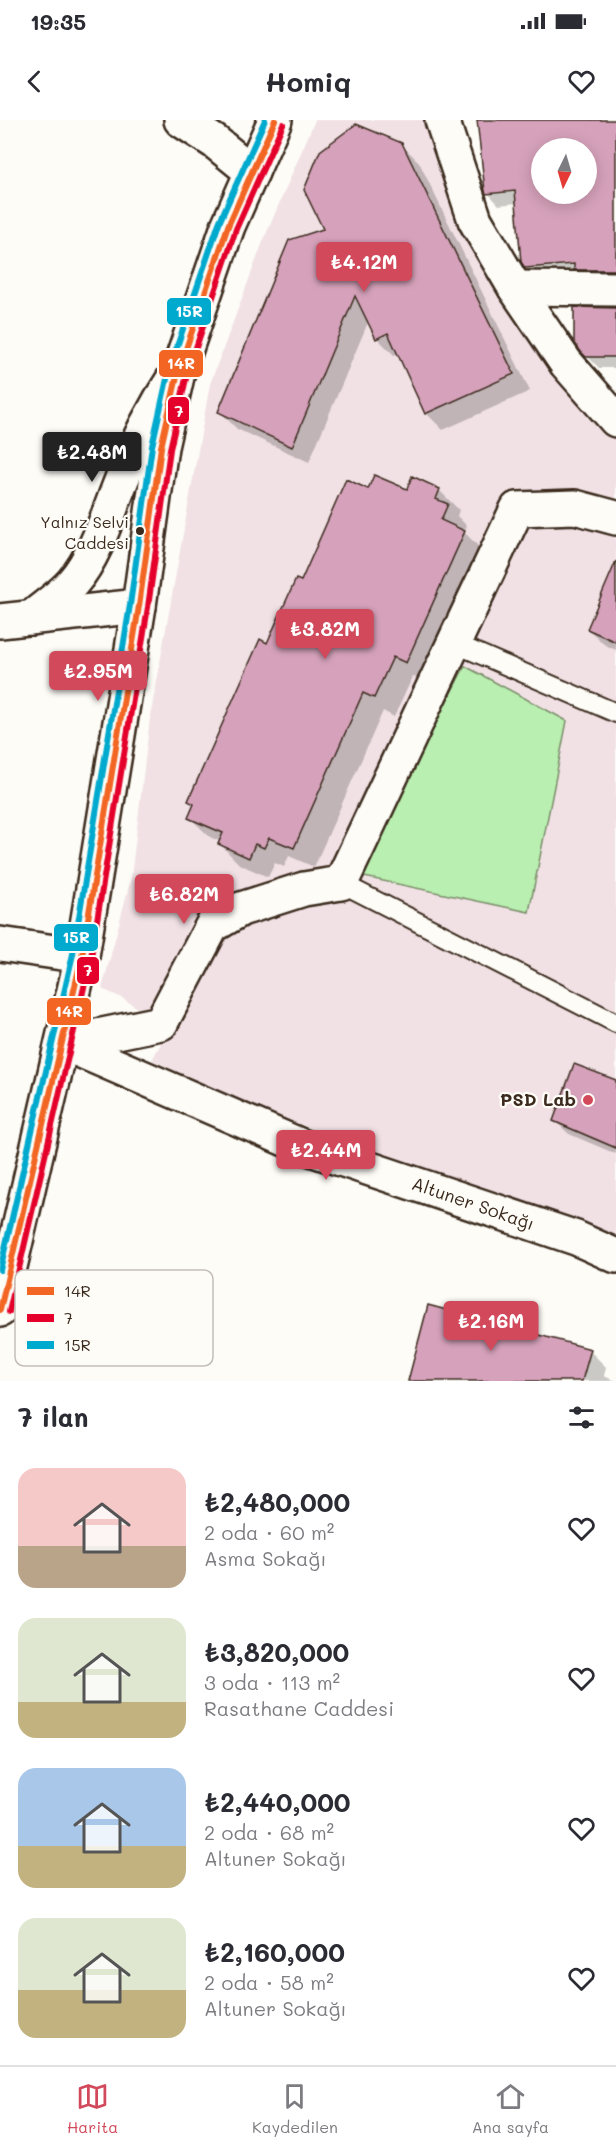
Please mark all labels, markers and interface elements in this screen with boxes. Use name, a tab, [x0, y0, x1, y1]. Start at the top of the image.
text: 19:35	[30, 7, 86, 36]
text: Homiq	[265, 64, 351, 99]
icon: back	[18, 65, 51, 98]
icon: heart	[565, 65, 598, 98]
north arrow	[531, 138, 597, 204]
map controls	[531, 138, 597, 204]
pin: ₺4.12M	[315, 242, 413, 293]
text: ₺4.12M	[330, 248, 398, 274]
line badge: 15R	[166, 297, 212, 326]
text: 15R	[175, 300, 203, 321]
line badge: 14R	[158, 349, 204, 378]
text: 14R	[167, 352, 195, 373]
line badge: 7	[167, 396, 190, 425]
text: 7	[175, 400, 184, 421]
pin: ₺2.48M	[43, 432, 141, 483]
text: ₺2.48M	[56, 438, 128, 464]
place label: Yalnız Selvi Caddesi	[40, 511, 129, 553]
marker: Yalnız Selvi Caddesi	[134, 525, 146, 537]
pin: ₺3.82M	[276, 609, 374, 660]
text: ₺3.82M	[290, 615, 360, 641]
pin: ₺2.95M	[49, 651, 147, 702]
text: ₺2.95M	[63, 657, 133, 683]
pin: ₺6.82M	[135, 874, 233, 925]
text: ₺6.82M	[149, 880, 219, 906]
line badge: 15R	[53, 923, 99, 952]
text: 15R	[62, 926, 90, 947]
line badge: 7	[76, 956, 100, 985]
text: 7	[84, 959, 93, 980]
line badge: 14R	[46, 997, 92, 1026]
text: 14R	[55, 1000, 83, 1021]
place label: PSD Lab	[500, 1087, 576, 1111]
marker: PSD Lab	[581, 1093, 595, 1107]
pin: ₺2.44M	[277, 1130, 375, 1181]
text: ₺2.44M	[290, 1136, 362, 1162]
street label: Altuner Sokağı	[409, 1171, 538, 1235]
legend	[15, 1270, 213, 1366]
text: 14R	[64, 1280, 91, 1301]
pin: ₺2.16M	[442, 1301, 540, 1352]
text: 7	[64, 1307, 73, 1328]
text: ₺2.16M	[458, 1307, 524, 1333]
text: 15R	[64, 1334, 91, 1355]
text: 7 ilan	[18, 1400, 89, 1434]
icon: filters	[565, 1401, 598, 1434]
text: ₺2,480,000	[204, 1485, 350, 1519]
icon: home	[66, 1492, 138, 1564]
icon: heart	[565, 1512, 598, 1545]
text: 2 oda · 60 m²	[204, 1519, 334, 1545]
text: Asma Sokağı	[204, 1545, 326, 1571]
text: ₺3,820,000	[204, 1635, 349, 1669]
icon: home	[66, 1642, 138, 1714]
icon: heart	[565, 1662, 598, 1695]
text: 3 oda · 113 m²	[204, 1669, 340, 1695]
text: Rasathane Caddesi	[204, 1695, 394, 1721]
text: ₺2,440,000	[204, 1785, 351, 1819]
icon: home	[66, 1792, 138, 1864]
icon: heart	[565, 1812, 598, 1845]
text: 2 oda · 68 m²	[204, 1819, 334, 1845]
text: Altuner Sokağı	[204, 1845, 347, 1871]
text: ₺2,160,000	[204, 1935, 345, 1969]
icon: home	[66, 1942, 138, 2014]
icon: heart	[565, 1962, 598, 1995]
text: 2 oda · 58 m²	[204, 1969, 334, 1995]
text: Altuner Sokağı	[204, 1995, 347, 2021]
tab: Harita	[67, 2080, 118, 2137]
tab: Kaydedilen	[252, 2080, 338, 2137]
tab: Ana sayfa	[472, 2080, 549, 2137]

